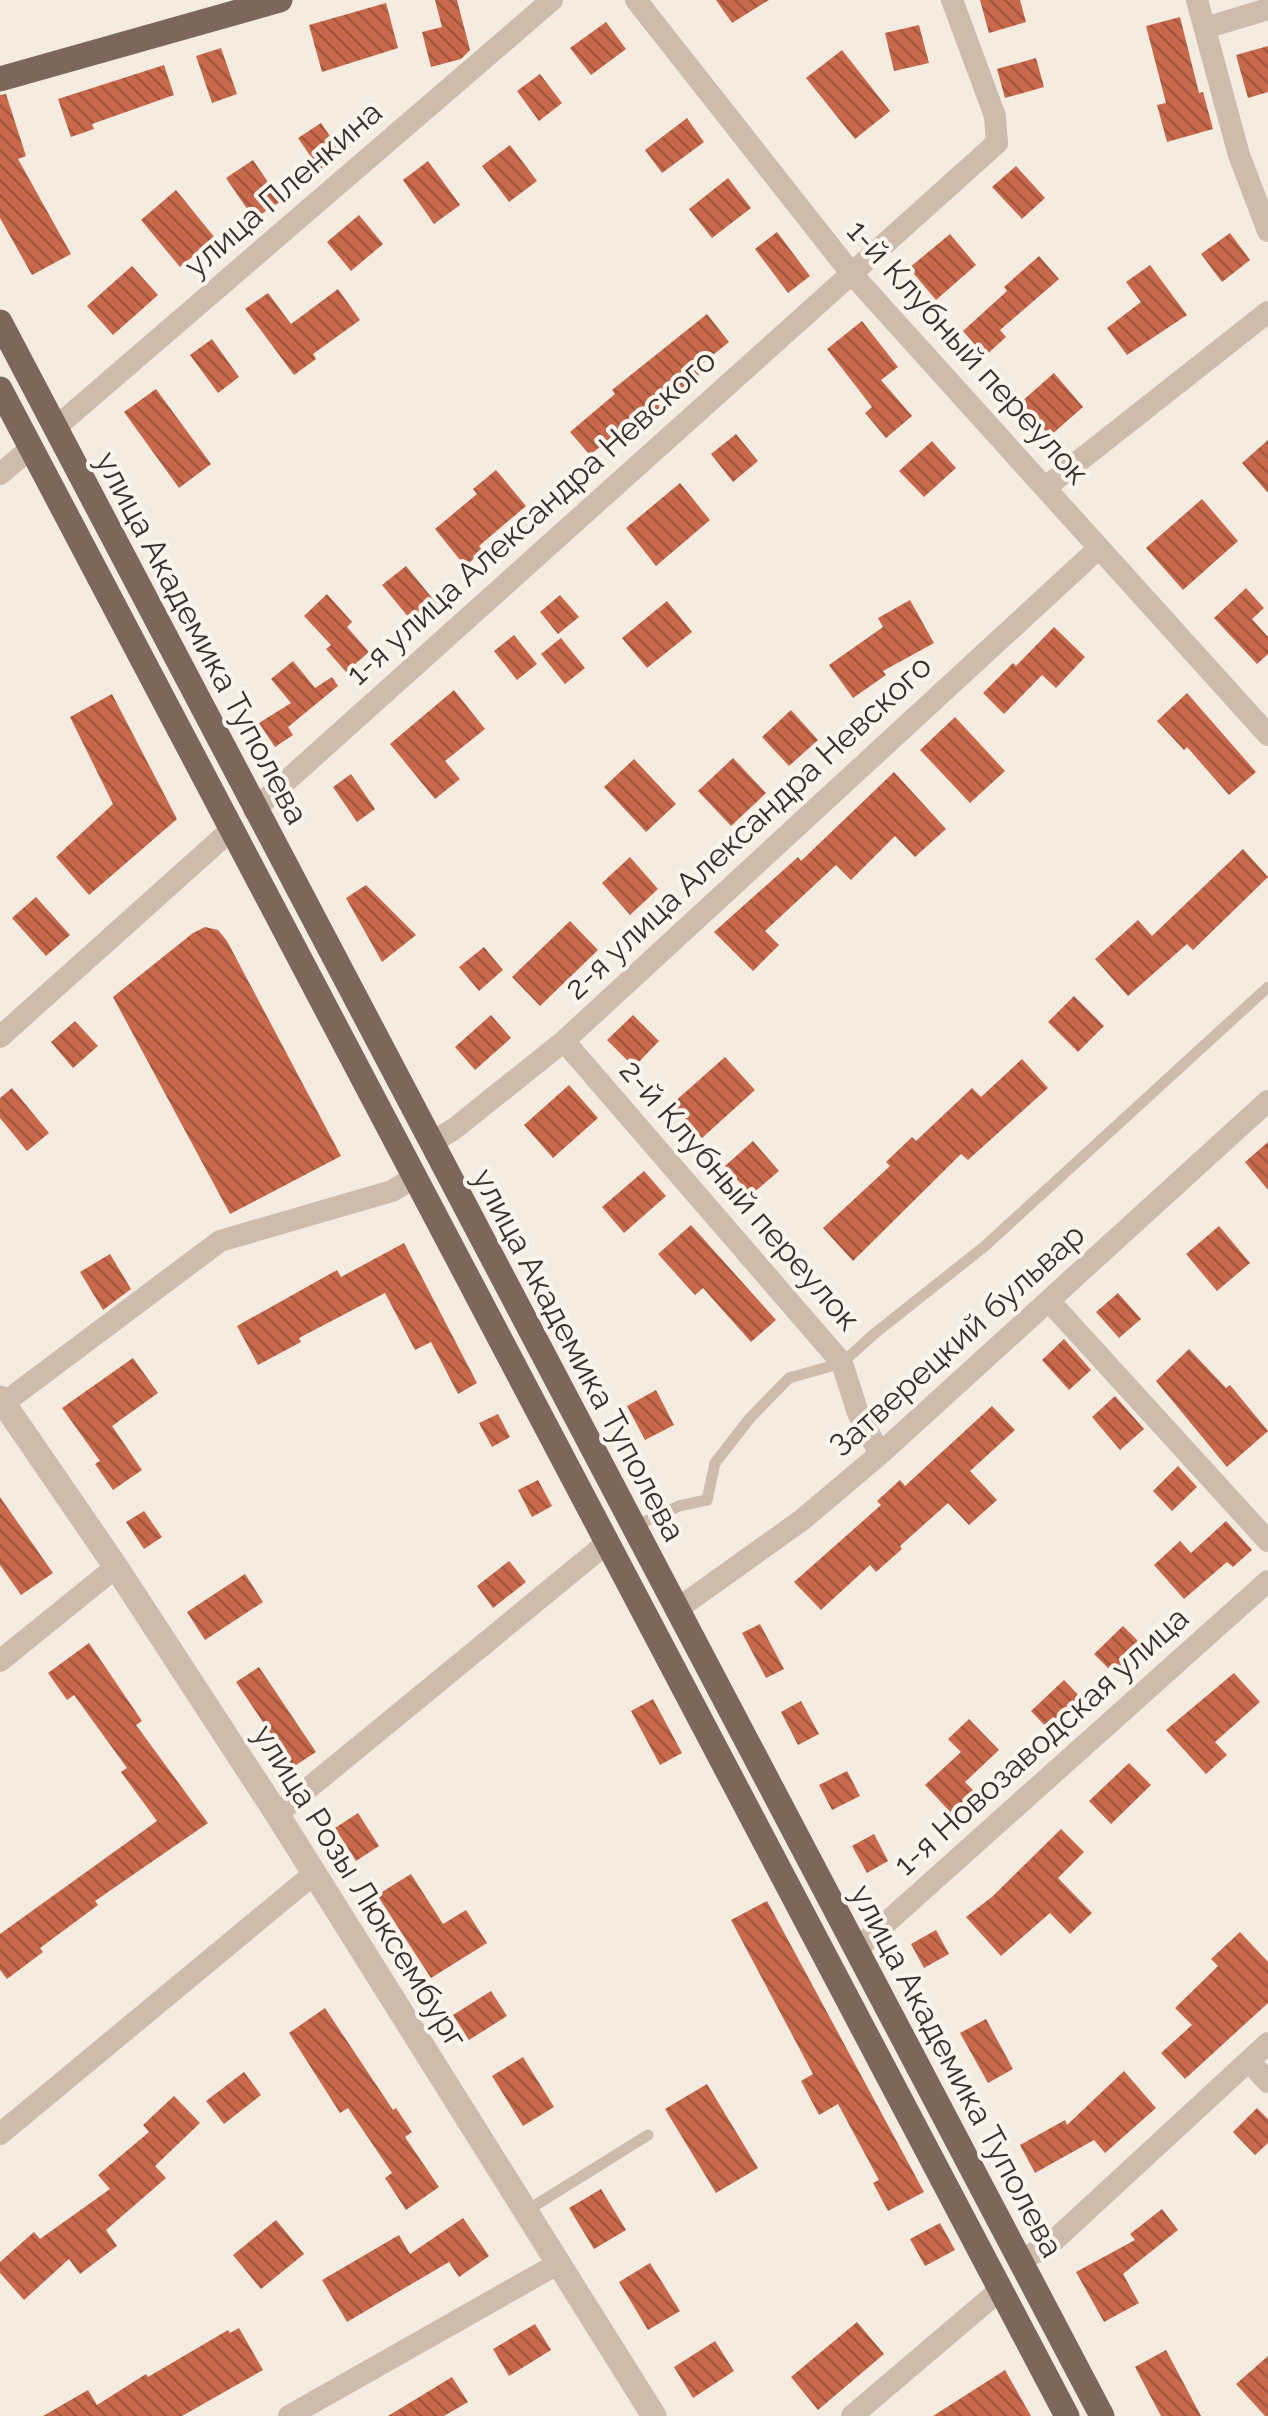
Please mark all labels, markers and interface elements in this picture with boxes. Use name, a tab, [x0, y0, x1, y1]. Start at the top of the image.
street label: улица Пленкина	[177, 93, 389, 284]
street label: 1-й Клубный переулок	[840, 212, 1097, 492]
street label: 1-я улица Александра Невского	[338, 341, 723, 692]
street label: улица Академика Туполева	[88, 445, 317, 830]
street label: 2-я улица Александра Невского	[557, 647, 938, 1006]
street label: 2-й Клубный переулок	[613, 1052, 868, 1338]
street label: улица Академика Туполева	[465, 1162, 694, 1547]
street label: Затверецкий бульвар	[822, 1215, 1092, 1464]
street label: 1-я Новозаводская улица	[886, 1599, 1195, 1883]
street label: улица Розы Люксембург	[246, 1717, 475, 2054]
street label: улица Академика Туполева	[843, 1878, 1072, 2263]

